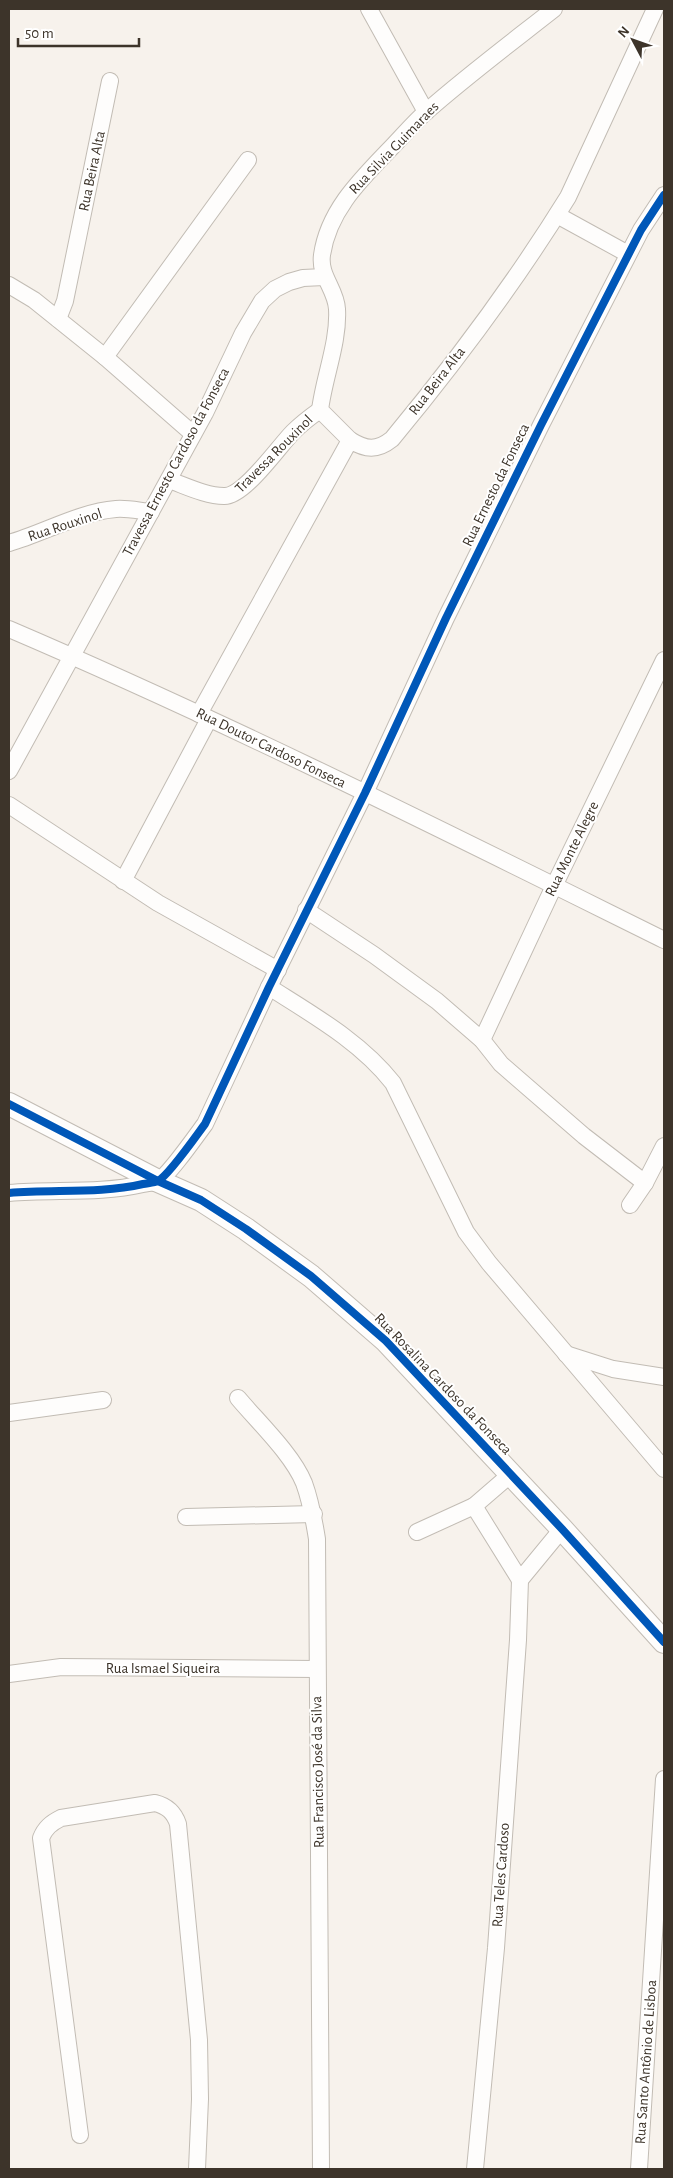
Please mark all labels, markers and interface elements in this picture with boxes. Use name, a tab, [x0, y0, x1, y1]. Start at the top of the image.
scale bar	[18, 15, 139, 47]
north arrow	[608, 15, 658, 65]
text: N	[615, 24, 632, 40]
text: 50 m	[25, 26, 54, 41]
street label: Rua Silvia Guimaraes	[346, 99, 442, 197]
street label: Rua Beira Alta	[76, 129, 108, 213]
street label: Rua Beira Alta	[406, 344, 468, 418]
street label: Travessa Ernesto Cardoso da Fonseca	[120, 365, 232, 559]
street label: Travessa Rouxinol	[232, 412, 316, 496]
street label: Rua Ernesto da Fonseca	[460, 421, 532, 549]
street label: Rua Rouxinol	[26, 506, 104, 544]
street label: Rua Doutor Cardoso Fonseca	[194, 705, 348, 791]
street label: Rua Monte Alegre	[543, 799, 602, 899]
street label: Rua Rosalina Cardoso da Fonseca	[372, 1310, 515, 1458]
street label: Rua Ismael Siqueira	[106, 1661, 220, 1676]
street label: Rua Francisco José da Silva	[309, 1696, 327, 1848]
street label: Rua Teles Cardoso	[490, 1822, 512, 1928]
street label: Rua Santo Antônio de Lisboa	[633, 1979, 659, 2145]

